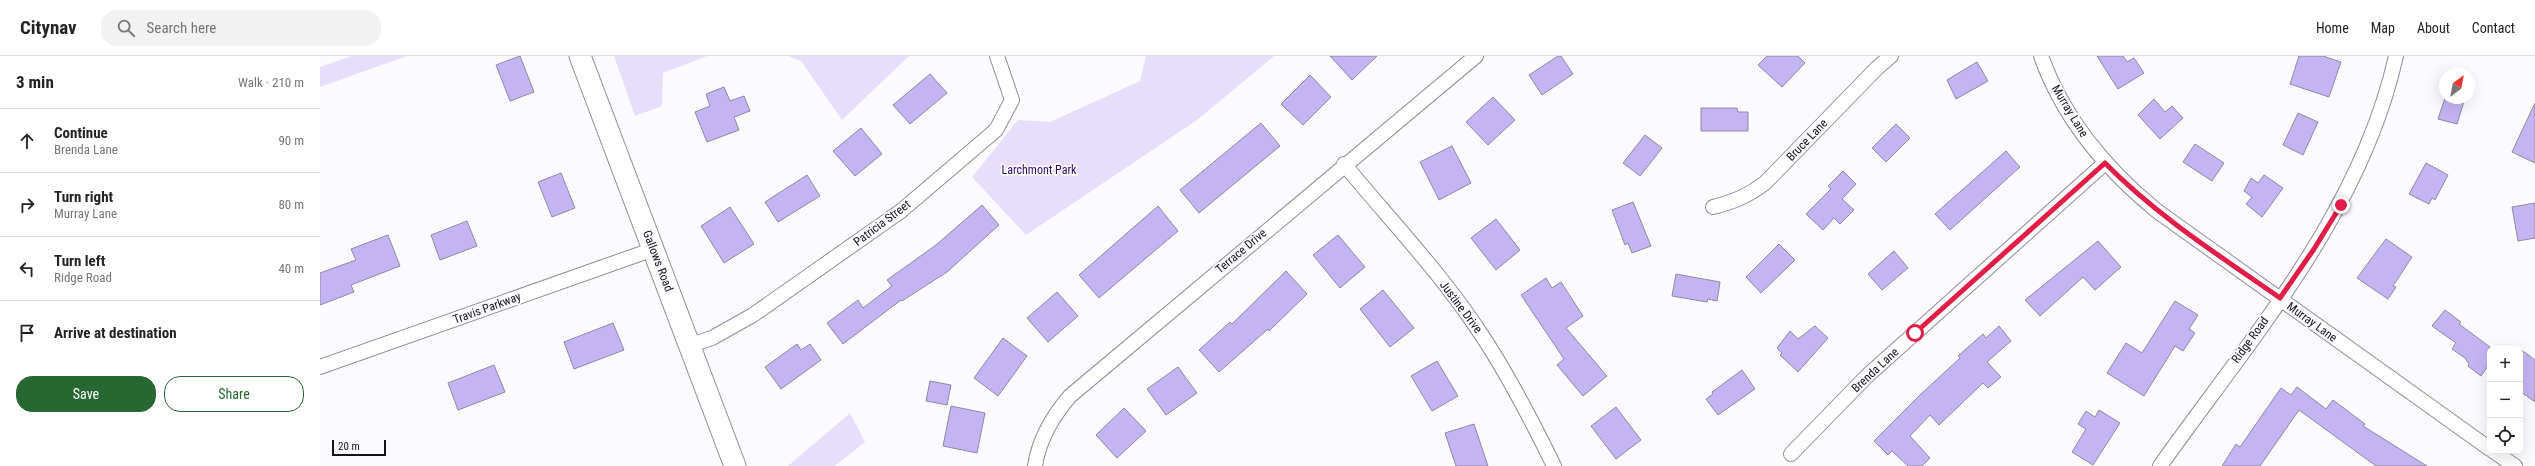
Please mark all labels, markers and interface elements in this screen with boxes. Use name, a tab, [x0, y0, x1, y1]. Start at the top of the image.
search box	[101, 10, 381, 46]
text: Citynav	[20, 16, 77, 39]
icon: search	[115, 17, 137, 39]
text: Search here	[147, 19, 216, 37]
text: Home	[2316, 20, 2349, 36]
text: Map	[2371, 20, 2395, 36]
text: About	[2417, 20, 2450, 36]
text: Contact	[2472, 20, 2515, 36]
north arrow	[2439, 68, 2475, 104]
text: 3 min	[16, 72, 54, 92]
text: Walk · 210 m	[238, 75, 304, 90]
street label: Murray Lane	[2049, 82, 2091, 140]
street label: Bruce Lane	[1784, 116, 1831, 164]
text: Continue	[54, 124, 108, 142]
icon: ahead	[16, 130, 38, 152]
text: 90 m	[278, 133, 304, 148]
text: Brenda Lane	[54, 142, 118, 157]
park label: Larchmont Park	[1002, 163, 1077, 177]
text: Turn right	[54, 188, 113, 206]
icon: right	[16, 194, 38, 216]
route end	[2332, 196, 2350, 214]
text: 80 m	[278, 197, 304, 212]
street label: Patricia Street	[851, 197, 913, 249]
text: Murray Lane	[54, 206, 117, 221]
street label: Terrace Drive	[1213, 225, 1270, 276]
street label: Gallows Road	[640, 228, 676, 294]
text: Turn left	[54, 252, 105, 270]
icon: left	[16, 258, 38, 280]
text: 40 m	[278, 261, 304, 276]
text: Ridge Road	[54, 270, 112, 285]
street label: Justine Drive	[1437, 278, 1485, 336]
street label: Travis Parkway	[451, 289, 523, 327]
street label: Murray Lane	[2284, 299, 2340, 345]
street label: Ridge Road	[2229, 314, 2271, 366]
icon: arrive	[16, 322, 38, 344]
text: Arrive at destination	[54, 324, 177, 342]
route start	[1906, 324, 1924, 342]
street label: Brenda Lane	[1849, 345, 1902, 395]
map controls	[2487, 346, 2523, 454]
button: +	[2487, 346, 2523, 382]
button: Save	[16, 376, 156, 412]
button: Share	[164, 376, 304, 412]
button: −	[2487, 382, 2523, 418]
button: locate	[2487, 418, 2523, 454]
scale bar	[332, 438, 386, 457]
text: 20 m	[338, 440, 360, 453]

